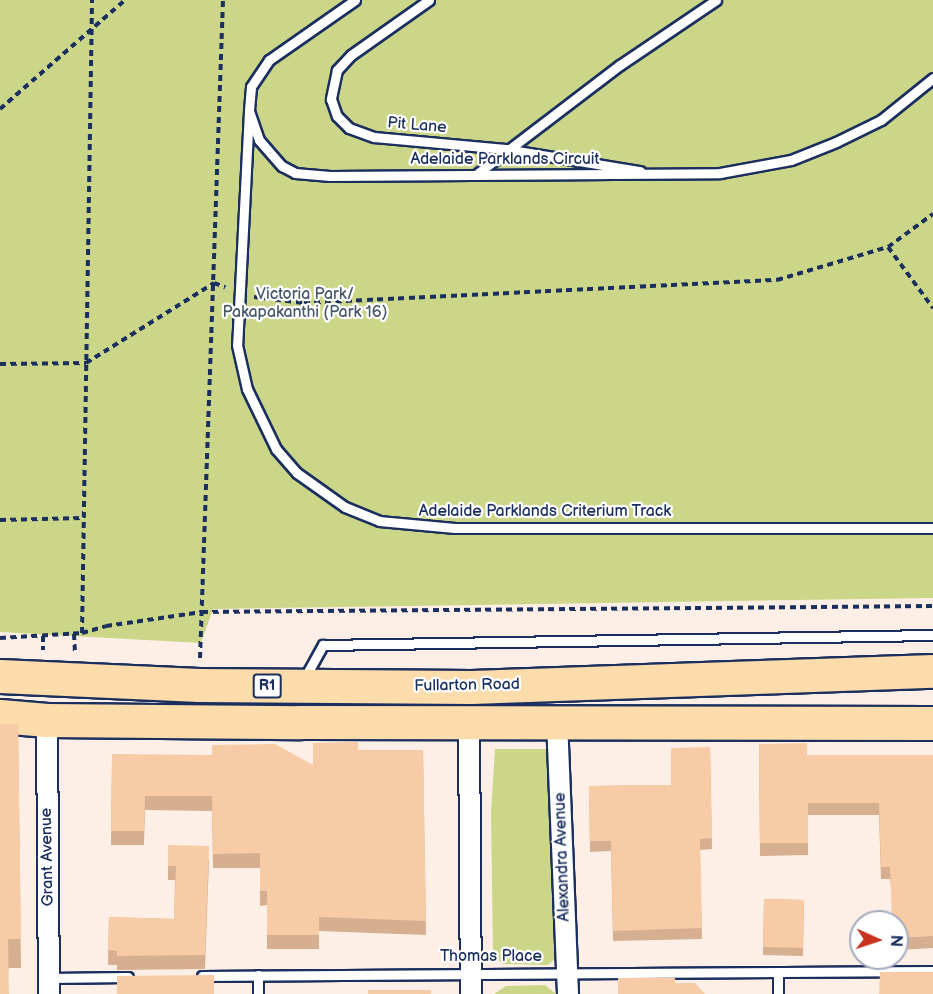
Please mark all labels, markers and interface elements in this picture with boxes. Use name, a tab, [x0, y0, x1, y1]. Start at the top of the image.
street label: Pit Lane	[387, 114, 447, 138]
street label: Adelaide Parklands Circuit	[410, 150, 600, 170]
park label: Victoria Park/ Pakapakanthi (Park 16)	[223, 285, 387, 323]
street label: Adelaide Parklands Criterium Track	[419, 502, 671, 522]
road number: R1	[252, 674, 282, 698]
street label: Fullarton Road	[414, 675, 520, 697]
street label: Alexandra Avenue	[551, 792, 575, 922]
street label: Grant Avenue	[38, 808, 58, 906]
north arrow	[849, 910, 909, 970]
text: N	[886, 934, 905, 947]
street label: Thomas Place	[440, 947, 542, 967]

